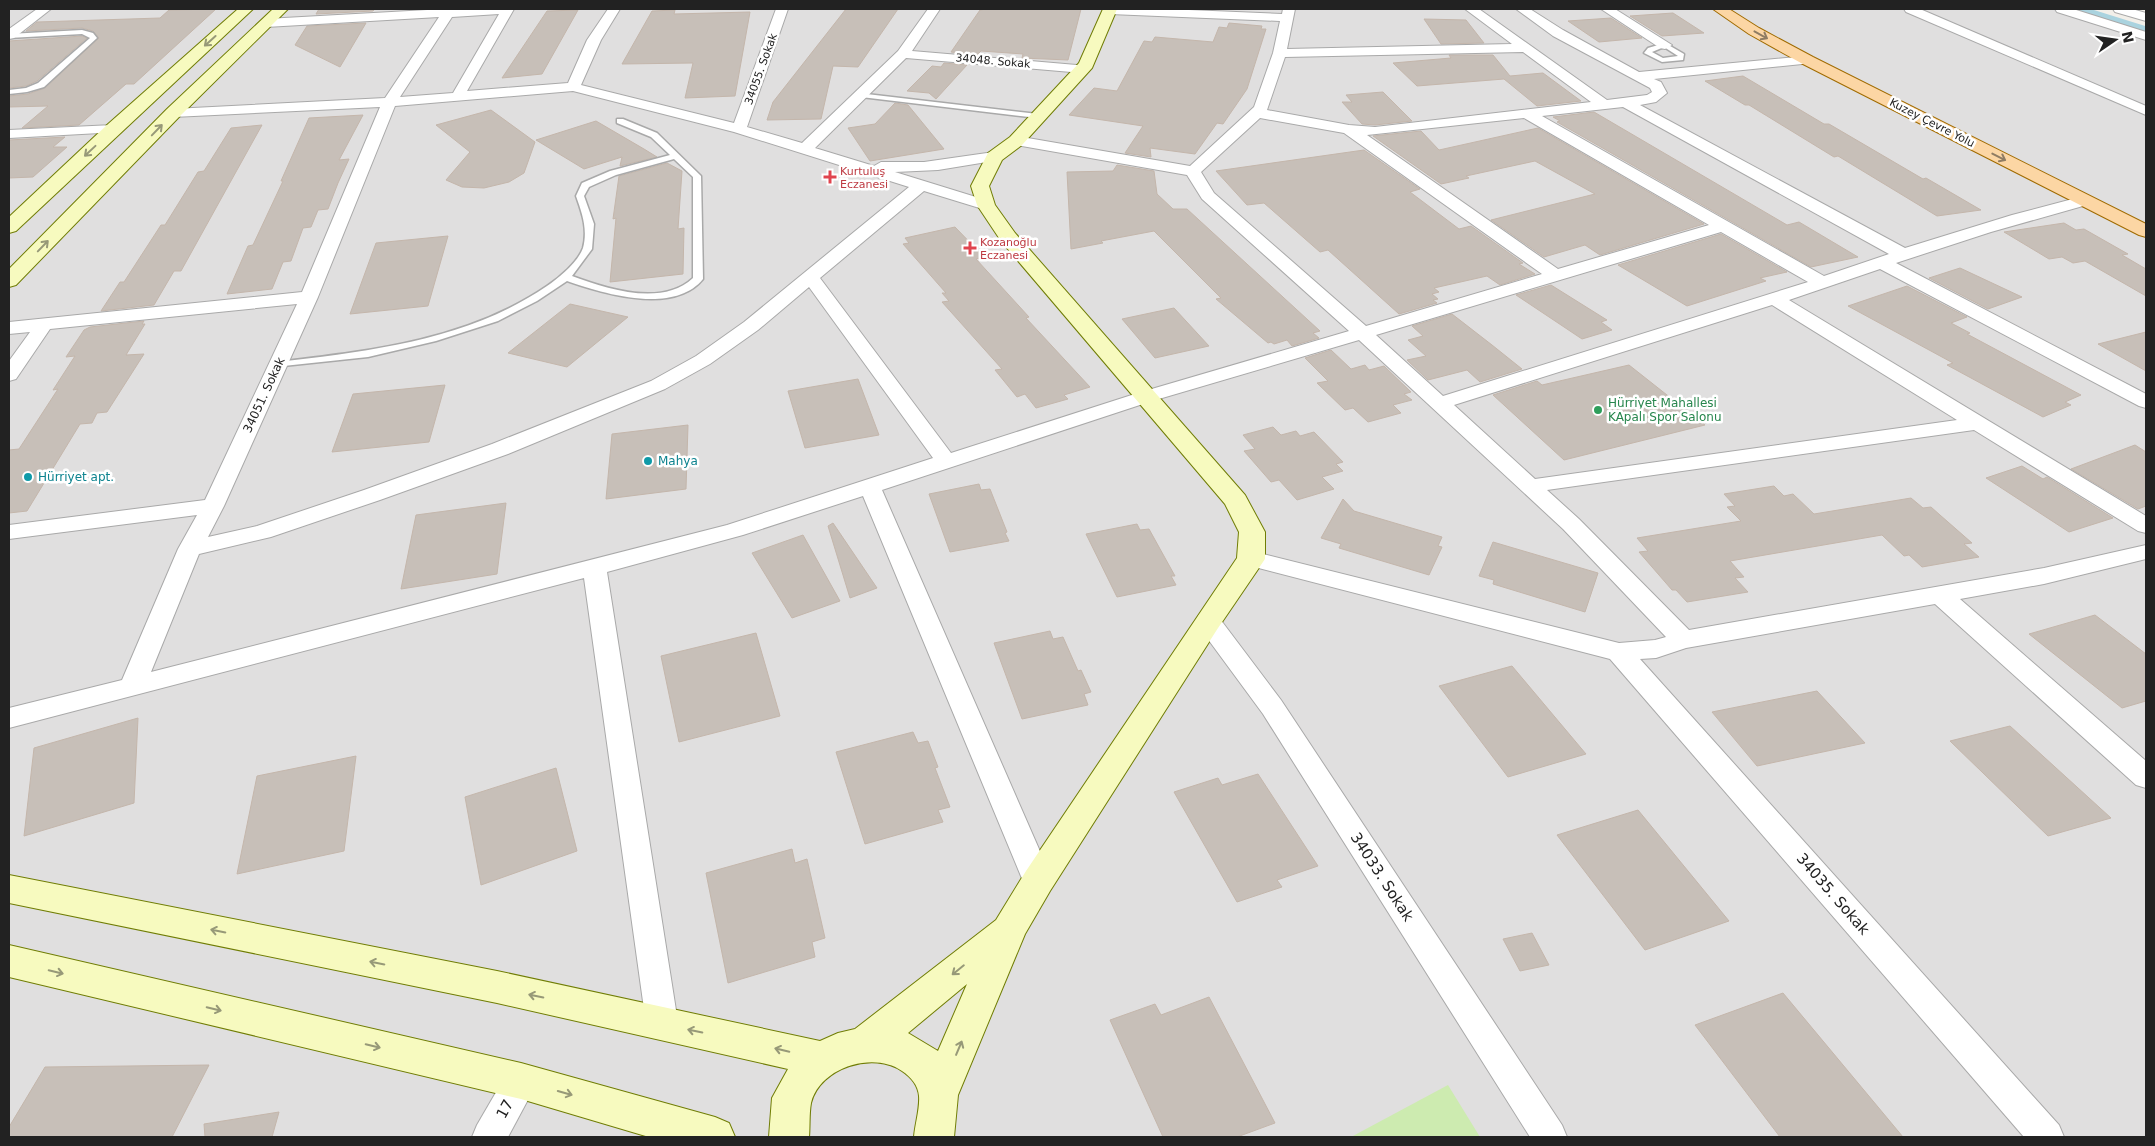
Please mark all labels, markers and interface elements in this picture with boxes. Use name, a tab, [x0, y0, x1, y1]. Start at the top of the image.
north arrow	[2090, 15, 2140, 65]
one-way arrow	[1754, 30, 1769, 40]
text: N	[2119, 30, 2137, 45]
street label: 34055. Sokak	[742, 31, 780, 106]
one-way arrow	[203, 36, 216, 47]
street label: 34048. Sokak	[955, 51, 1032, 71]
street label: Kuzey Çevre Yolu	[1887, 96, 1977, 150]
one-way arrow	[151, 124, 163, 136]
one-way arrow	[83, 145, 96, 157]
one-way arrow	[1991, 153, 2006, 162]
place label: Kurtuluş Eczanesi	[840, 165, 888, 191]
marker: Kurtuluş Eczanesi	[824, 171, 836, 183]
place label: Kozanoğlu Eczanesi	[980, 236, 1037, 262]
one-way arrow	[37, 240, 49, 252]
marker: Kozanoğlu Eczanesi	[964, 242, 976, 254]
street label: 34051. Sokak	[240, 355, 288, 435]
place label: Hürriyet Mahallesi KApalı Spor Salonu	[1608, 396, 1722, 424]
marker: Hürriyet Mahallesi KApalı Spor Salonu	[1592, 404, 1604, 416]
place label: Mahya	[658, 454, 698, 468]
marker: Mahya	[642, 455, 654, 467]
place label: Hürriyet apt.	[38, 470, 114, 484]
marker: Hürriyet apt.	[22, 471, 34, 483]
street label: 34033. Sokak	[1347, 829, 1418, 925]
street label: 34035. Sokak	[1793, 850, 1874, 939]
one-way arrow	[210, 925, 226, 935]
one-way arrow	[369, 958, 385, 967]
one-way arrow	[952, 965, 965, 976]
one-way arrow	[48, 968, 64, 977]
one-way arrow	[529, 991, 545, 1000]
one-way arrow	[206, 1005, 222, 1014]
one-way arrow	[687, 1026, 703, 1035]
one-way arrow	[954, 1041, 964, 1056]
one-way arrow	[364, 1042, 380, 1051]
one-way arrow	[775, 1045, 791, 1054]
one-way arrow	[556, 1089, 572, 1099]
street label: 17	[493, 1096, 517, 1122]

